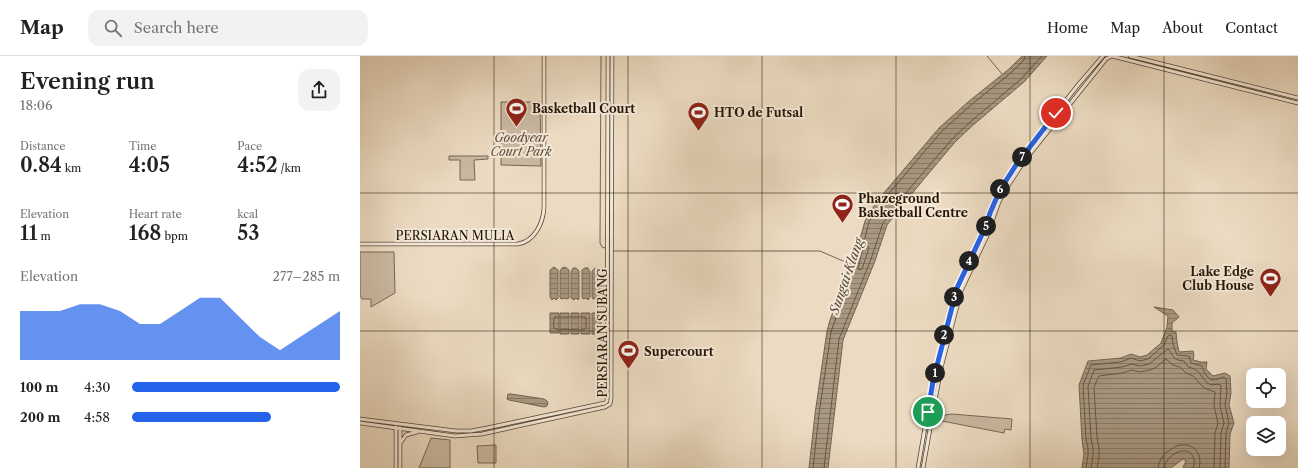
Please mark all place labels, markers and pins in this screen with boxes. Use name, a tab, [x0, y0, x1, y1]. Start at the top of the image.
sports icon: Basketball Court	[504, 95, 530, 128]
pin	[1039, 96, 1073, 130]
sports icon: HTO de Futsal	[685, 99, 711, 132]
place label: Basketball Court	[532, 101, 635, 116]
place label: HTO de Futsal	[714, 105, 803, 120]
pin: 7	[1012, 147, 1032, 167]
pin: 6	[990, 179, 1010, 199]
place label: Phazeground Basketball Centre	[858, 191, 968, 220]
sports icon: Phazeground Basketball Centre	[829, 192, 855, 225]
pin: 5	[976, 216, 996, 236]
pin: 4	[959, 251, 979, 271]
place label: Lake Edge Club House	[1182, 264, 1254, 293]
sports icon: Lake Edge Club House	[1257, 265, 1283, 298]
pin: 3	[944, 287, 964, 307]
pin: 2	[934, 325, 954, 345]
sports icon: Supercourt	[616, 338, 642, 371]
place label: Supercourt	[644, 344, 714, 359]
pin: 1	[925, 363, 945, 383]
pin	[911, 395, 945, 429]

